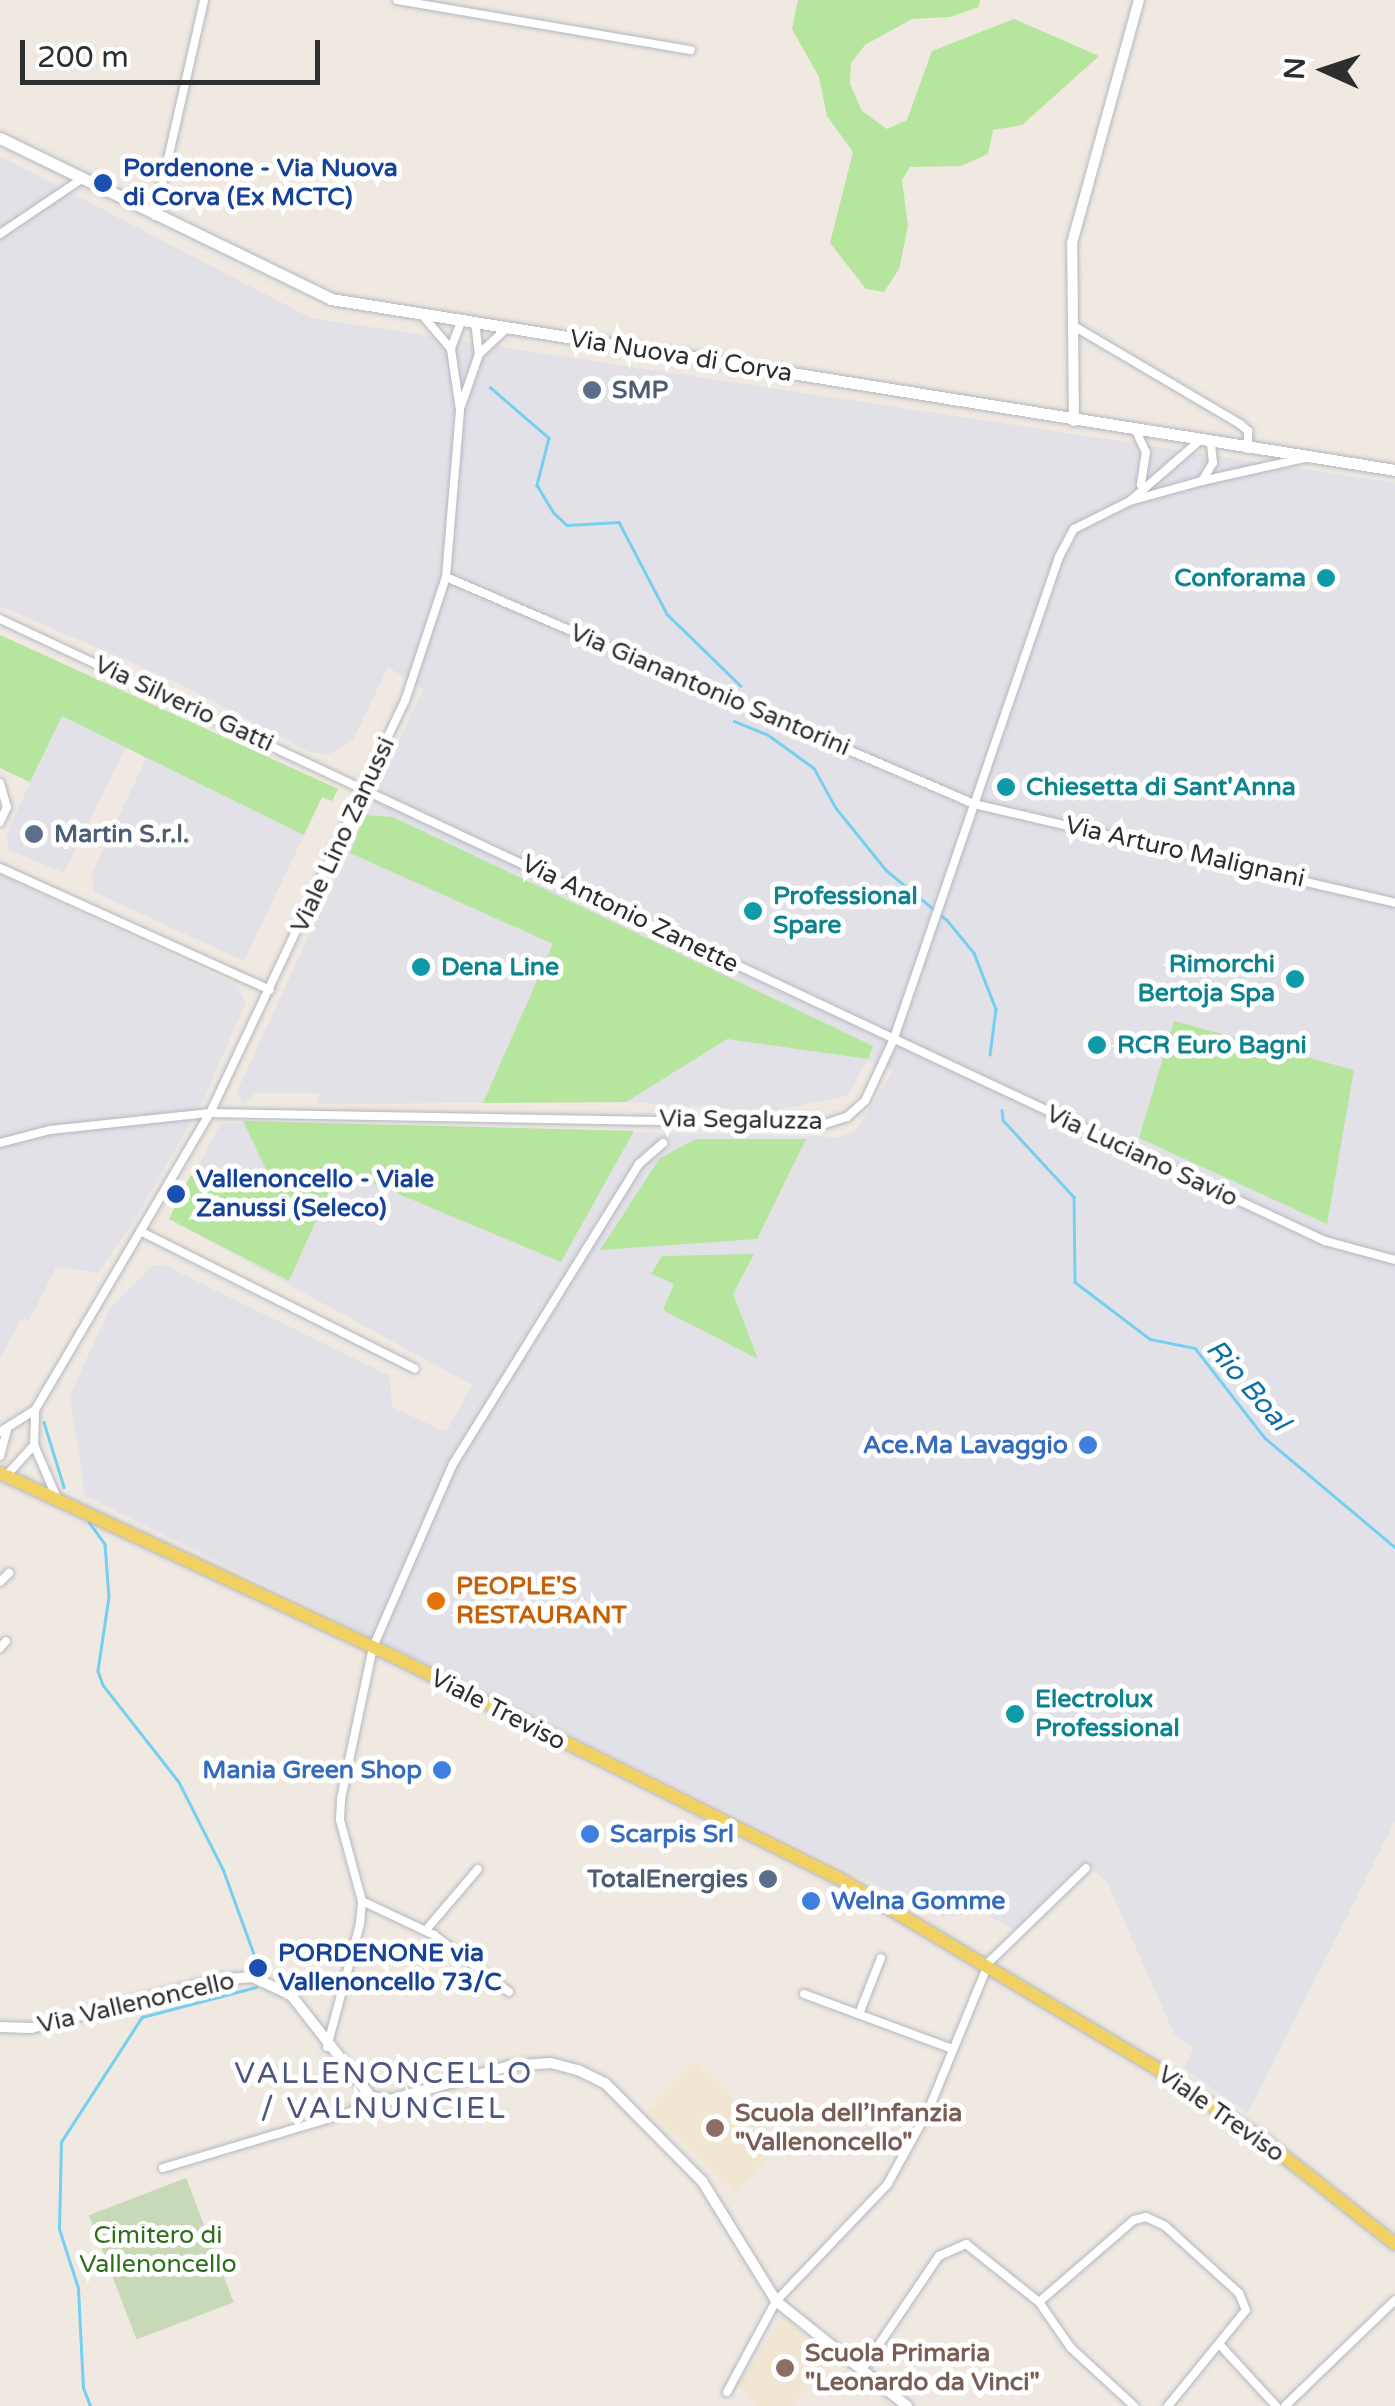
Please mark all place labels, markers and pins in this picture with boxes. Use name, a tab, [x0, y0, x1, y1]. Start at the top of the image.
place label: Pordenone - Via Nuova di Corva (Ex MCTC)	[123, 154, 398, 213]
marker: Pordenone - Via Nuova di Corva (Ex MCTC)	[92, 172, 114, 194]
place label: SMP	[612, 375, 668, 405]
marker: SMP	[581, 379, 603, 401]
place label: Conforama	[1174, 563, 1306, 593]
marker: Conforama	[1315, 567, 1337, 589]
place label: Chiesetta di Sant'Anna	[1026, 772, 1296, 802]
marker: Chiesetta di Sant'Anna	[995, 776, 1017, 798]
place label: Martin S.r.l.	[54, 819, 189, 849]
marker: Martin S.r.l.	[23, 823, 45, 845]
place label: Professional Spare	[773, 882, 918, 941]
marker: Professional Spare	[742, 900, 764, 922]
place label: Rimorchi Bertoja Spa	[1138, 950, 1275, 1009]
place label: Dena Line	[441, 952, 559, 982]
marker: Dena Line	[410, 956, 432, 978]
marker: Rimorchi Bertoja Spa	[1284, 968, 1306, 990]
place label: RCR Euro Bagni	[1117, 1030, 1307, 1060]
marker: RCR Euro Bagni	[1086, 1034, 1108, 1056]
place label: Vallenoncello - Viale Zanussi (Seleco)	[196, 1165, 434, 1224]
marker: Vallenoncello - Viale Zanussi (Seleco)	[165, 1183, 187, 1205]
place label: Ace.Ma Lavaggio	[863, 1430, 1068, 1460]
marker: Ace.Ma Lavaggio	[1077, 1434, 1099, 1456]
place label: PEOPLE'S RESTAURANT	[456, 1572, 627, 1631]
marker: PEOPLE'S RESTAURANT	[425, 1590, 447, 1612]
place label: Electrolux Professional	[1035, 1685, 1180, 1744]
marker: Electrolux Professional	[1004, 1703, 1026, 1725]
place label: Mania Green Shop	[202, 1755, 422, 1785]
marker: Mania Green Shop	[431, 1759, 453, 1781]
place label: Scarpis Srl	[610, 1819, 734, 1849]
marker: Scarpis Srl	[579, 1823, 601, 1845]
place label: TotalEnergies	[587, 1864, 748, 1894]
marker: TotalEnergies	[757, 1868, 779, 1890]
place label: Welna Gomme	[831, 1886, 1005, 1916]
marker: Welna Gomme	[800, 1890, 822, 1912]
place label: PORDENONE via Vallenoncello 73/C	[278, 1939, 502, 1998]
marker: PORDENONE via Vallenoncello 73/C	[247, 1957, 269, 1979]
place label: Scuola dell’Infanzia "Vallenoncello"	[735, 2099, 962, 2158]
marker: Scuola dell’Infanzia "Vallenoncello"	[704, 2117, 726, 2139]
place label: Scuola Primaria "Leonardo da Vinci"	[805, 2339, 1040, 2398]
marker: Scuola Primaria "Leonardo da Vinci"	[774, 2357, 796, 2379]

